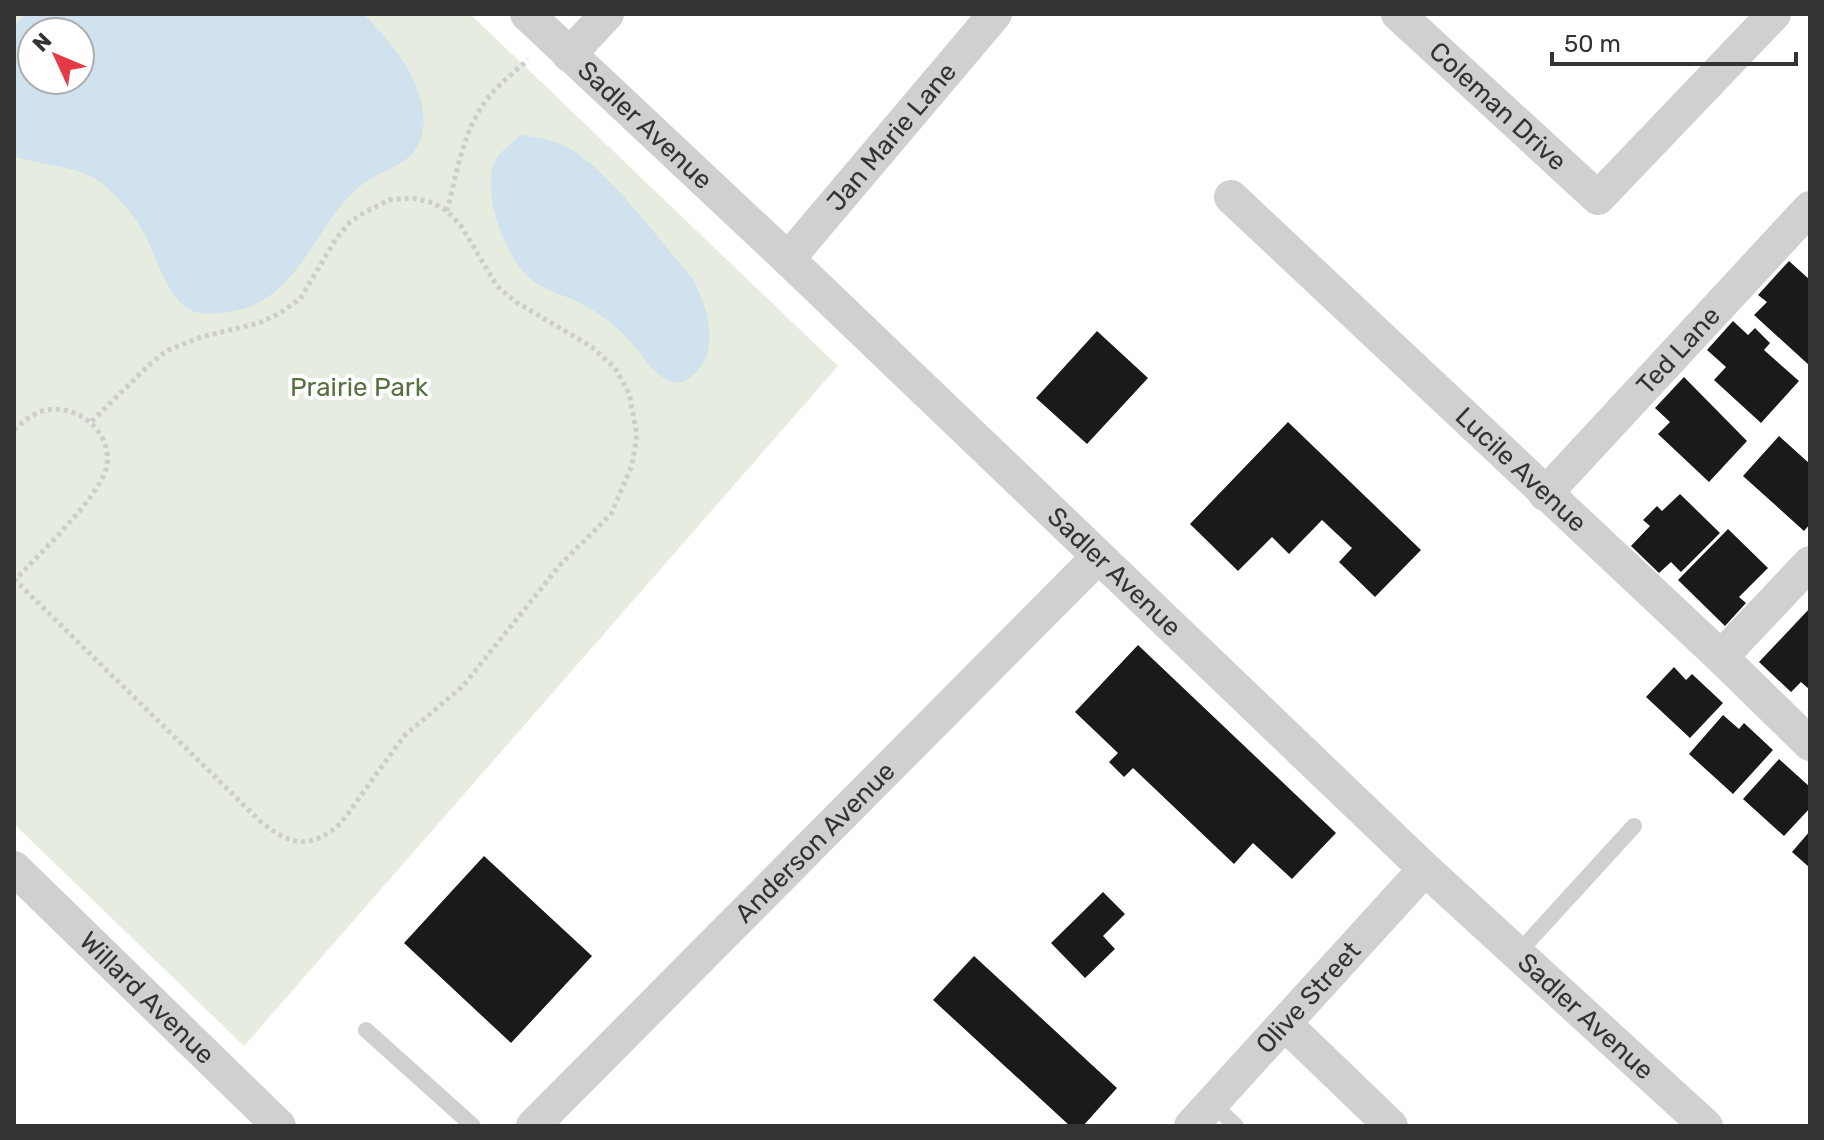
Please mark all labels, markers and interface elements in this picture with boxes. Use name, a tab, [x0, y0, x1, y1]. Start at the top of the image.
north arrow	[16, 16, 96, 96]
scale bar	[1552, 16, 1796, 66]
text: N	[27, 27, 57, 58]
text: 50 m	[1564, 30, 1621, 58]
street label: Coleman Drive	[1423, 35, 1573, 177]
street label: Sadler Avenue	[571, 54, 719, 195]
street label: Jan Marie Lane	[820, 56, 963, 217]
street label: Ted Lane	[1630, 300, 1726, 400]
park label: Prairie Park	[290, 372, 429, 403]
street label: Lucile Avenue	[1449, 401, 1593, 538]
street label: Sadler Avenue	[1041, 501, 1188, 643]
street label: Anderson Avenue	[728, 755, 901, 929]
street label: Willard Avenue	[73, 925, 221, 1070]
street label: Olive Street	[1249, 935, 1367, 1060]
street label: Sadler Avenue	[1512, 946, 1660, 1086]

